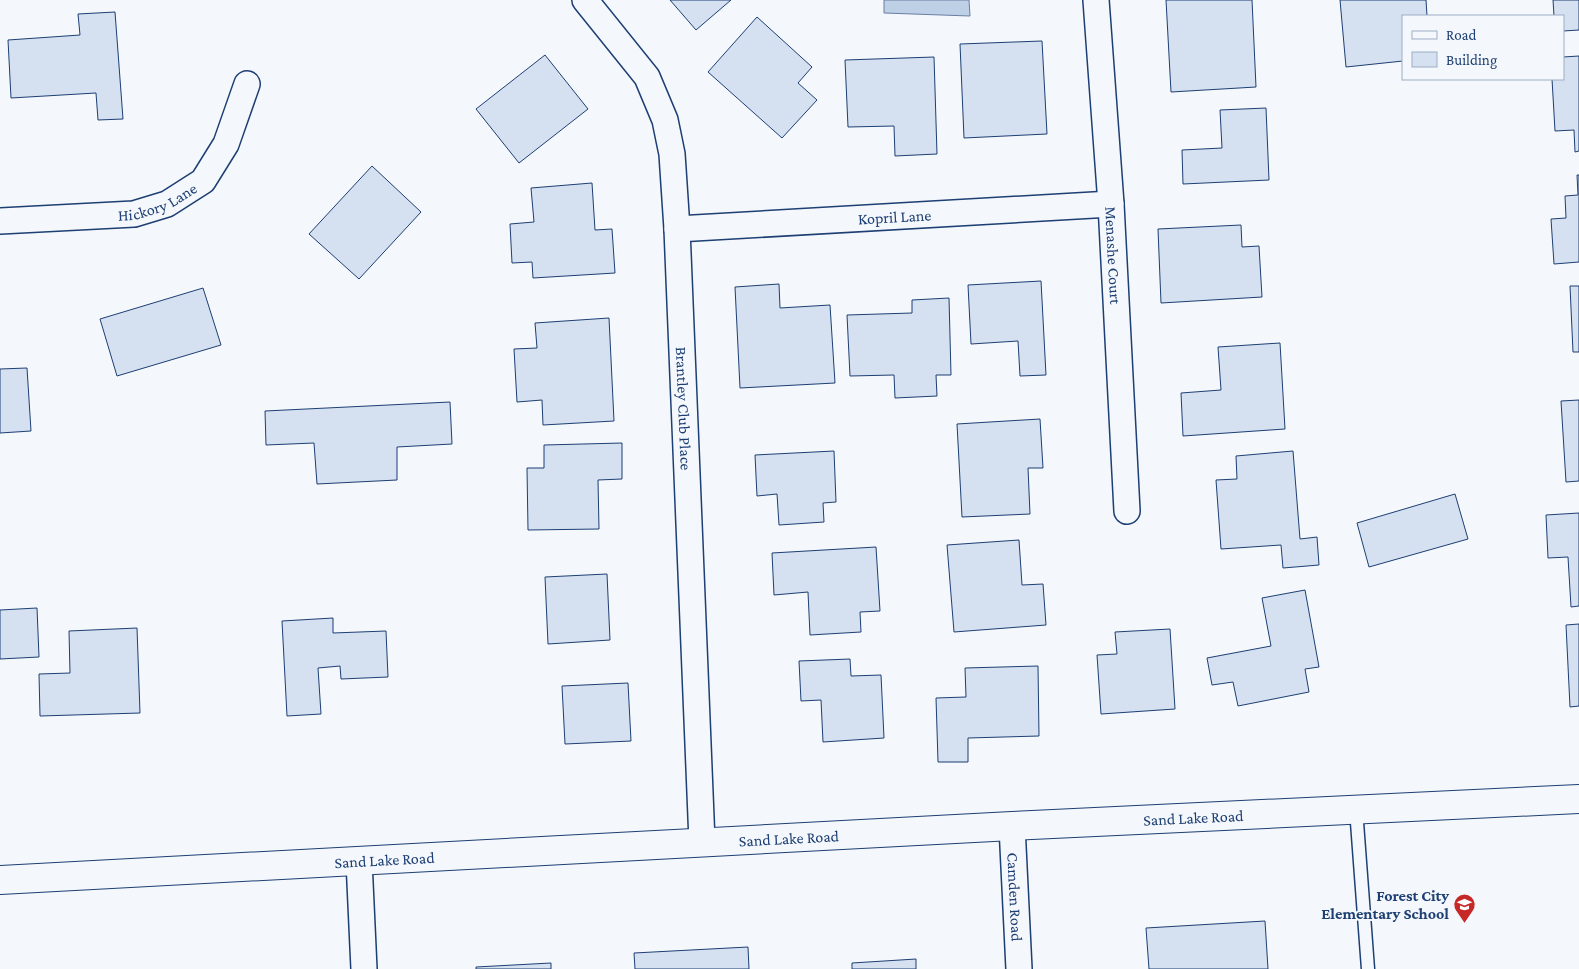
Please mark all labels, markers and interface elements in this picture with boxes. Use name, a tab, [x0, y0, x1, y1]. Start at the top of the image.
legend	[1402, 15, 1564, 80]
text: Road	[1446, 27, 1477, 43]
text: Building	[1446, 52, 1497, 69]
street label: Hickory Lane	[117, 179, 200, 223]
street label: Kopril Lane	[858, 206, 932, 227]
street label: Menashe Court	[1103, 206, 1125, 305]
street label: Brantley Club Place	[673, 346, 695, 471]
street label: Sand Lake Road	[1143, 806, 1244, 828]
street label: Sand Lake Road	[738, 827, 840, 849]
street label: Sand Lake Road	[334, 848, 436, 871]
street label: Camden Road	[1005, 852, 1026, 942]
place label: Forest City Elementary School	[1321, 887, 1449, 922]
school or university icon: Forest City Elementary School	[1453, 892, 1477, 923]

